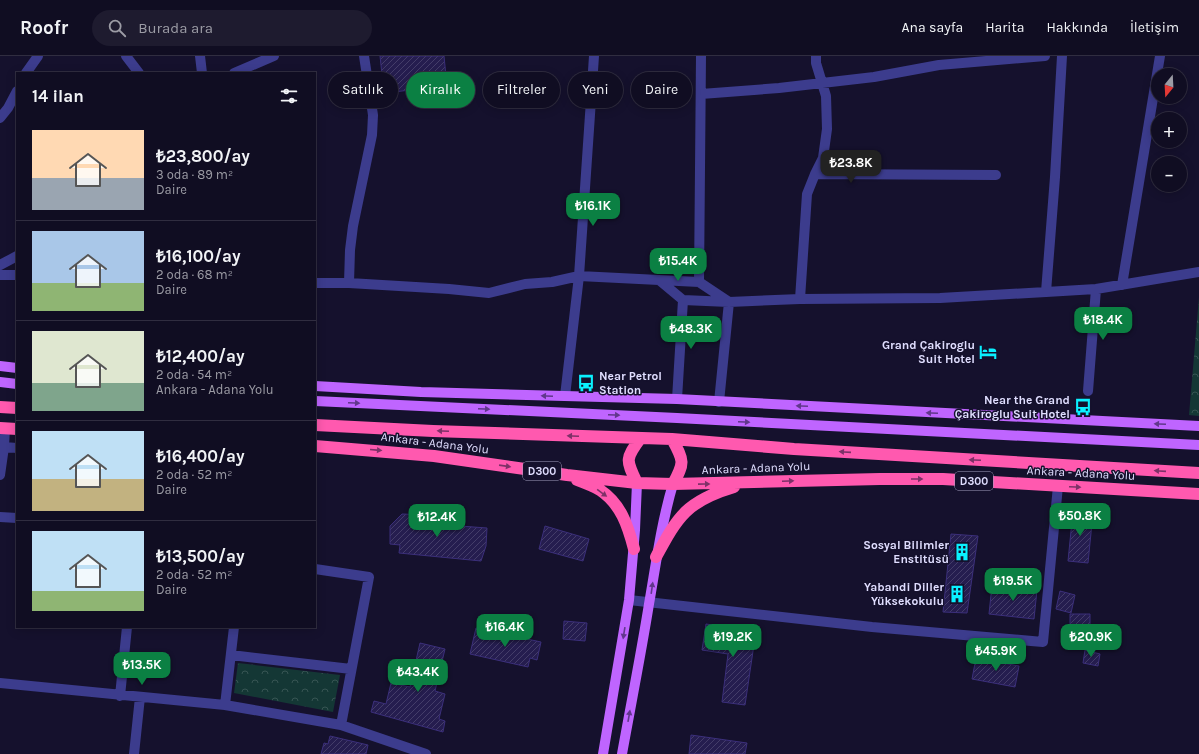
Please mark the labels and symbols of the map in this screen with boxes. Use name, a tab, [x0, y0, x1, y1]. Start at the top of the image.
north arrow	[1151, 68, 1187, 104]
pin: ₺23.8K	[818, 150, 884, 184]
pin: ₺16.1K	[560, 193, 626, 227]
pin: ₺15.4K	[645, 248, 711, 282]
pin: ₺18.4K	[1070, 307, 1136, 341]
pin: ₺48.3K	[658, 316, 724, 350]
place label: Grand Çakiroglu Suit Hotel	[882, 338, 975, 366]
hotel icon: Grand Çakiroglu Suit Hotel	[978, 342, 998, 362]
place label: Near Petrol Station	[599, 369, 662, 397]
bus stop icon: Near Petrol Station	[576, 373, 596, 393]
one-way arrow	[540, 393, 553, 399]
place label: Near the Grand Çakiroglu Suit Hotel	[955, 393, 1070, 421]
bus stop icon: Near the Grand Çakiroglu Suit Hotel	[1073, 397, 1093, 417]
one-way arrow	[348, 400, 361, 406]
one-way arrow	[796, 403, 808, 410]
one-way arrow	[478, 406, 491, 412]
one-way arrow	[926, 409, 938, 416]
one-way arrow	[608, 412, 621, 418]
one-way arrow	[738, 418, 750, 425]
one-way arrow	[1153, 421, 1166, 427]
one-way arrow	[437, 428, 449, 435]
street label: Ankara - Adana Yolu	[380, 429, 490, 457]
one-way arrow	[566, 433, 579, 439]
one-way arrow	[370, 447, 382, 454]
one-way arrow	[839, 449, 851, 456]
one-way arrow	[969, 456, 981, 463]
street label: Ankara - Adana Yolu	[701, 459, 811, 477]
road number: D300	[523, 462, 561, 480]
one-way arrow	[499, 463, 511, 469]
street label: Ankara - Adana Yolu	[1026, 463, 1136, 483]
one-way arrow	[1153, 468, 1166, 474]
road number: D300	[955, 472, 993, 490]
one-way arrow	[911, 476, 924, 482]
one-way arrow	[782, 478, 794, 485]
one-way arrow	[698, 481, 711, 487]
one-way arrow	[1069, 484, 1081, 491]
one-way arrow	[596, 489, 607, 497]
pin: ₺50.8K	[1047, 503, 1113, 537]
pin: ₺12.4K	[404, 504, 470, 538]
place label: Sosyal Bilimler Enstitüsü	[863, 538, 949, 566]
building icon: Sosyal Bilimler Enstitüsü	[952, 542, 972, 562]
pin: ₺19.5K	[980, 568, 1046, 602]
place label: Yabandi Diller Yüksekokulu	[864, 580, 944, 608]
one-way arrow	[649, 581, 655, 594]
building icon: Yabandi Diller Yüksekokulu	[947, 584, 967, 604]
pin: ₺16.4K	[472, 614, 538, 648]
pin: ₺19.2K	[700, 624, 766, 658]
pin: ₺20.9K	[1058, 624, 1124, 658]
one-way arrow	[621, 627, 627, 639]
pin: ₺45.9K	[963, 638, 1029, 672]
pin: ₺13.5K	[109, 652, 175, 686]
pin: ₺43.4K	[385, 659, 451, 693]
one-way arrow	[627, 710, 633, 722]

